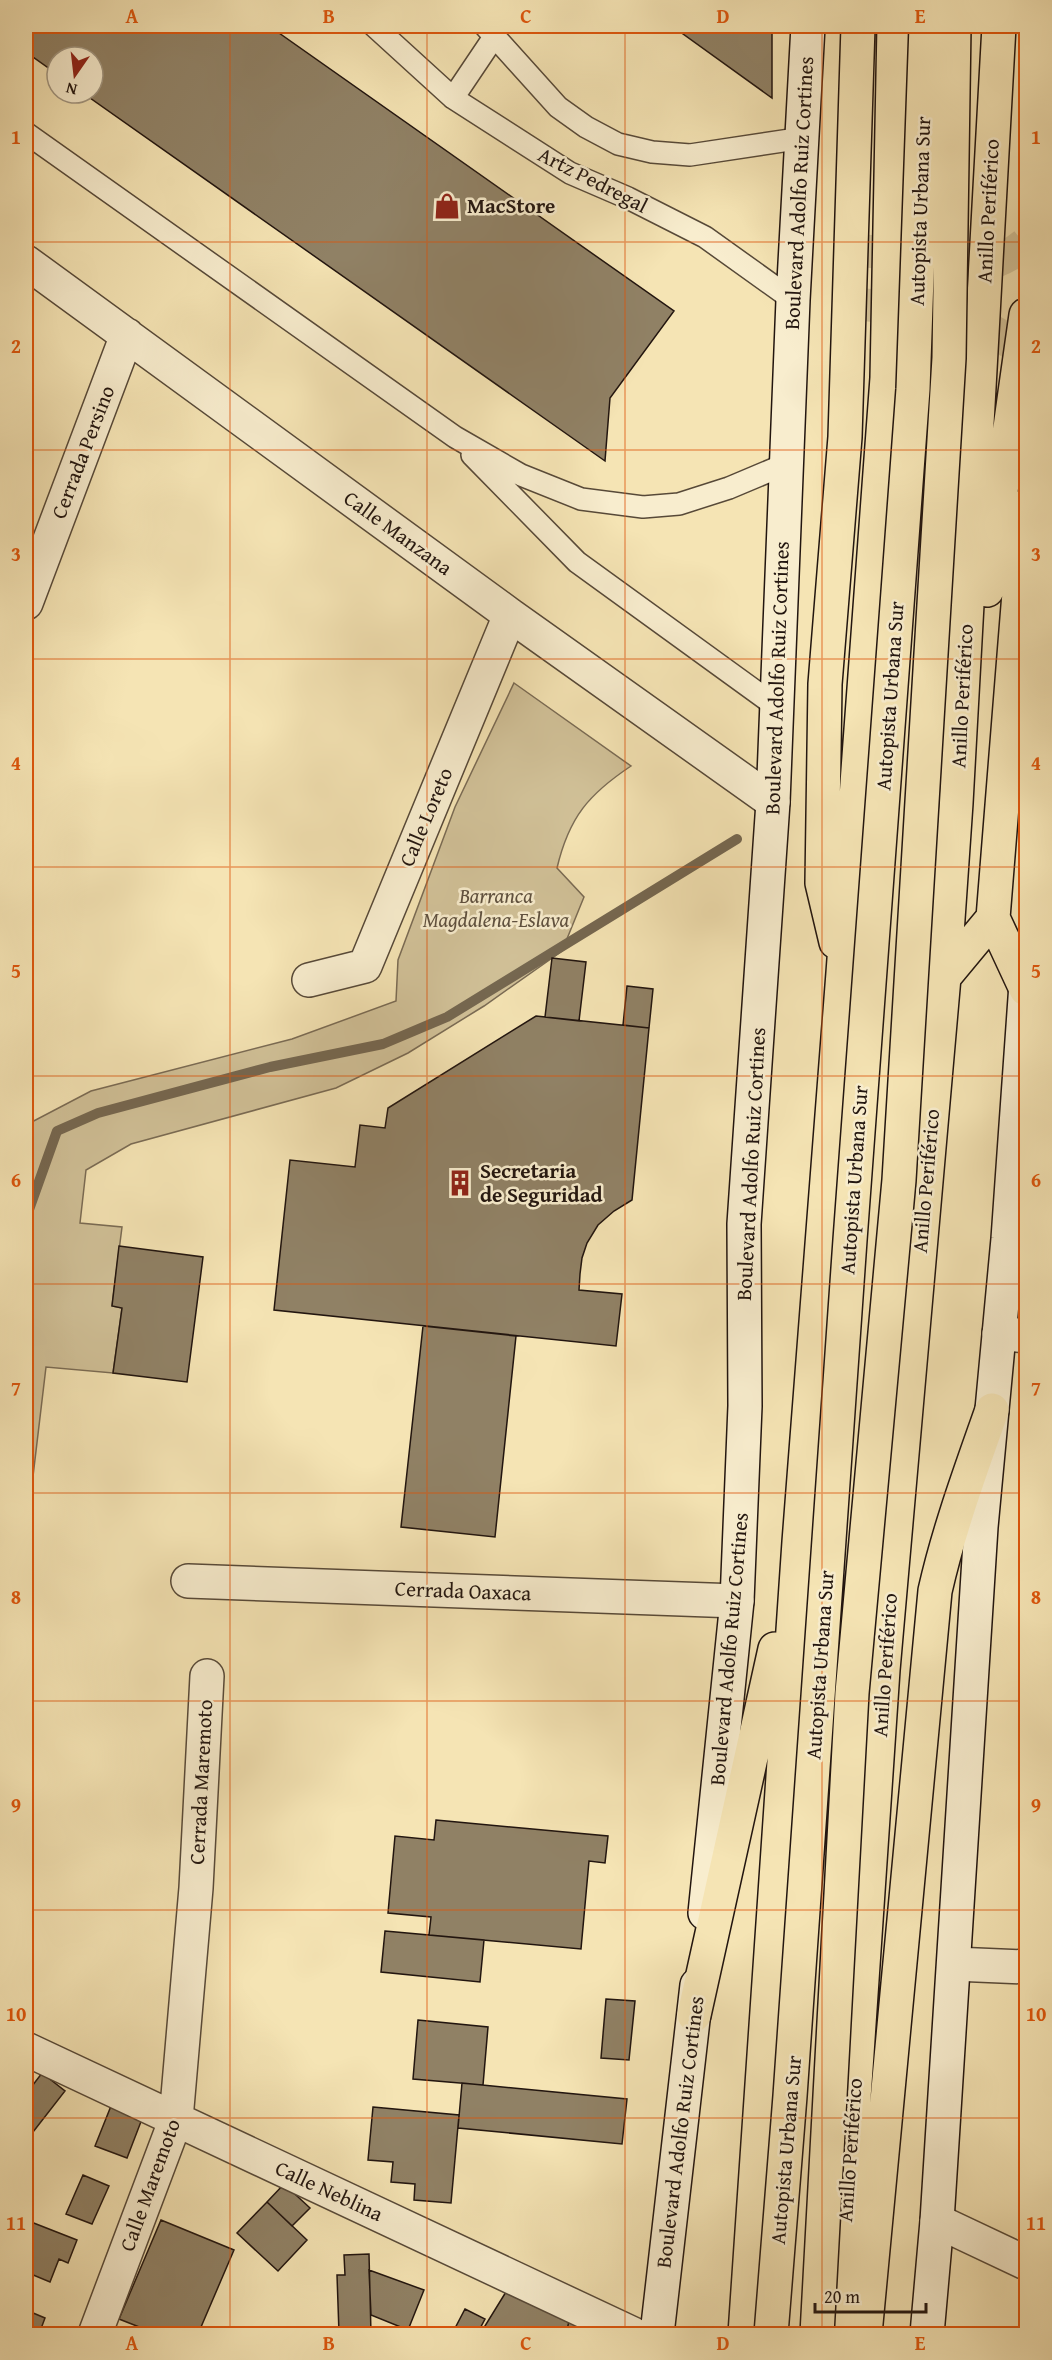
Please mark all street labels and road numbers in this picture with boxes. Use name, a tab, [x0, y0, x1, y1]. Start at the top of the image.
street label: Boulevard Adolfo Ruiz Cortines	[776, 55, 821, 331]
street label: Autopista Urbana Sur	[901, 115, 938, 306]
street label: Anillo Periférico	[968, 138, 1007, 284]
street label: Artz Pedregal	[533, 139, 654, 221]
street label: Cerrada Persino	[43, 381, 122, 523]
street label: Calle Manzana	[338, 483, 459, 583]
street label: Boulevard Adolfo Ruiz Cortines	[756, 541, 797, 815]
street label: Autopista Urbana Sur	[867, 600, 912, 792]
street label: Anillo Periférico	[942, 623, 981, 769]
street label: Calle Loreto	[391, 762, 460, 871]
street label: Boulevard Adolfo Ruiz Cortines	[728, 1026, 773, 1302]
street label: Autopista Urbana Sur	[831, 1084, 876, 1276]
street label: Anillo Periférico	[904, 1108, 947, 1254]
street label: Boulevard Adolfo Ruiz Cortines	[701, 1511, 756, 1787]
street label: Autopista Urbana Sur	[797, 1569, 842, 1761]
street label: Cerrada Oaxaca	[394, 1573, 532, 1608]
street label: Anillo Periférico	[864, 1592, 905, 1738]
street label: Cerrada Maremoto	[181, 1699, 220, 1865]
street label: Boulevard Adolfo Ruiz Cortines	[647, 1994, 712, 2270]
street label: Autopista Urbana Sur	[762, 2054, 809, 2246]
street label: Anillo Periférico	[829, 2077, 870, 2223]
street label: Calle Maremoto	[111, 2114, 188, 2255]
street label: Calle Neblina	[270, 2152, 388, 2229]

